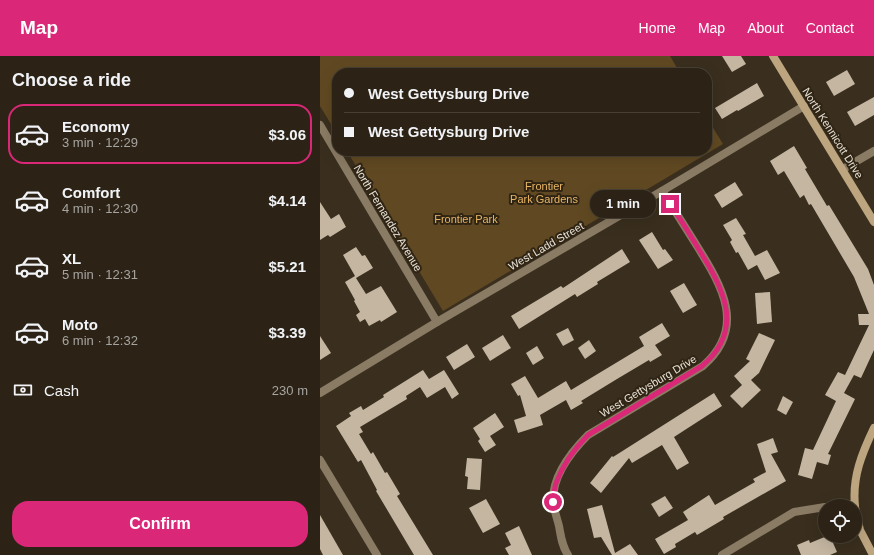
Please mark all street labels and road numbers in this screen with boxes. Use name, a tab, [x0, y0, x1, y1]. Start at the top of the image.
street label: North Kennicott Drive	[800, 85, 866, 181]
street label: North Fernandez Avenue	[351, 163, 425, 273]
street label: West Ladd Street	[506, 220, 586, 272]
street label: West Gettysburg Drive	[598, 352, 698, 420]

